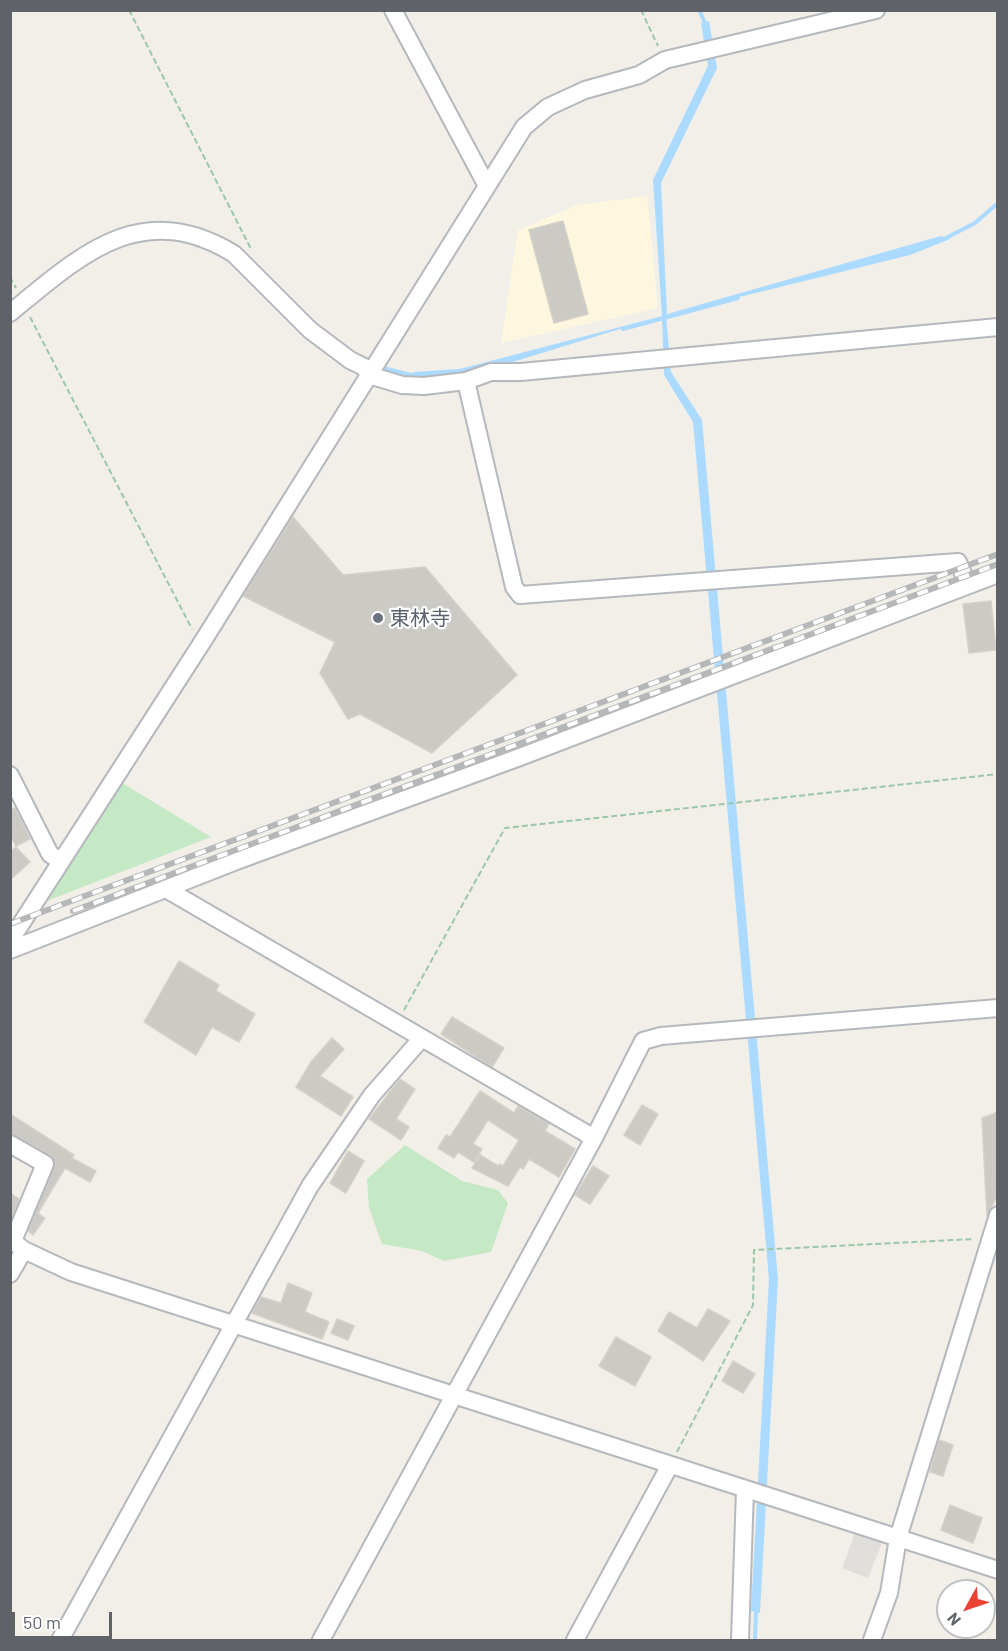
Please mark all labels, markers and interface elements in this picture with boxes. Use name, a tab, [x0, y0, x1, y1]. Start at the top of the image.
place label: 東林寺	[390, 606, 450, 630]
marker: 東林寺	[371, 611, 385, 625]
north arrow	[936, 1579, 996, 1639]
scale bar	[15, 1600, 116, 1638]
text: N	[943, 1609, 964, 1630]
text: 50 m	[23, 1611, 61, 1633]

